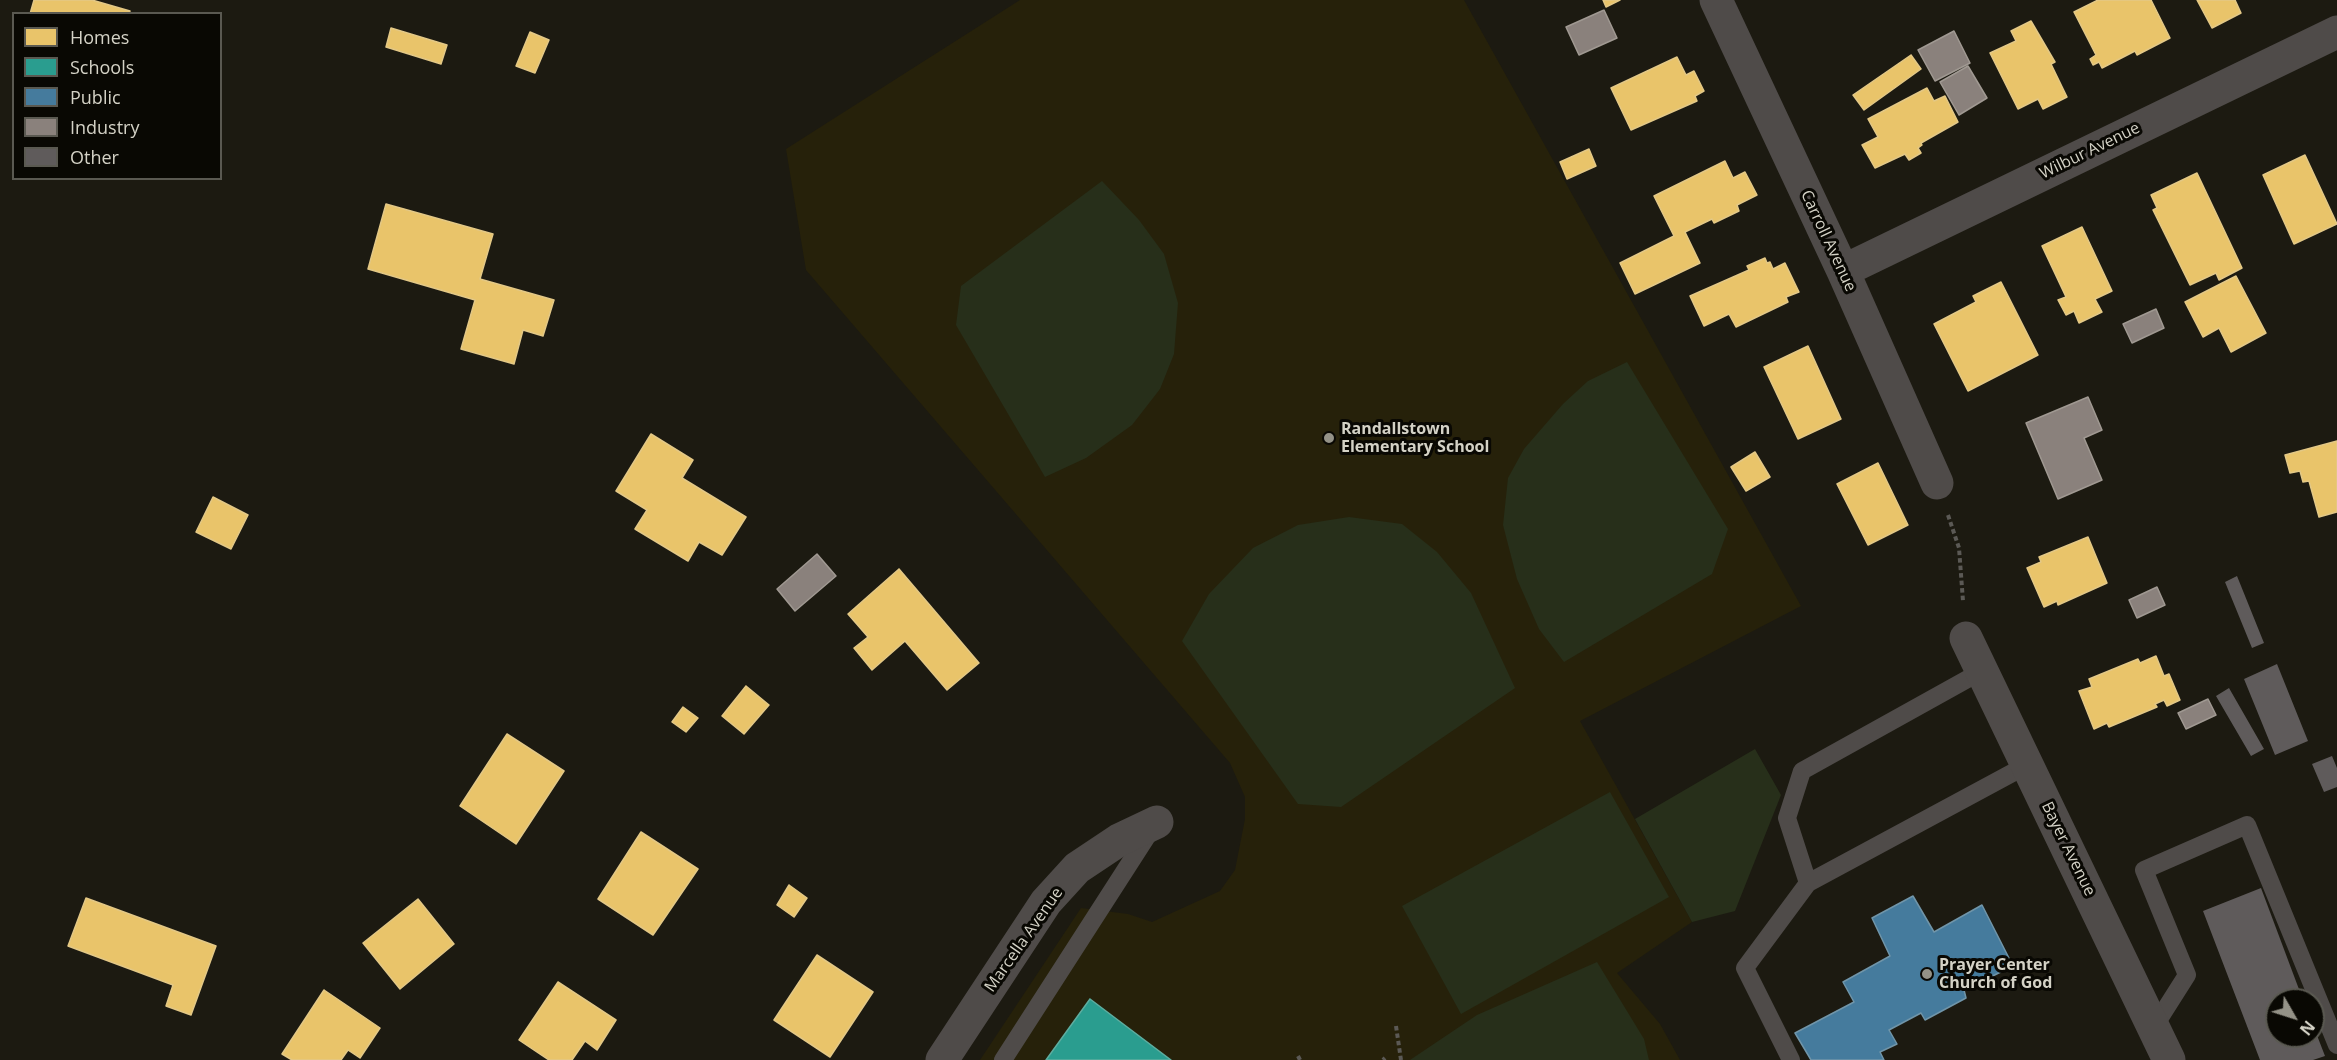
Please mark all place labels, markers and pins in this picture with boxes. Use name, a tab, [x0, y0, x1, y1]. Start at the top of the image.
place label: Randallstown Elementary School	[1341, 419, 1489, 457]
marker: Randallstown Elementary School	[1322, 431, 1336, 445]
place label: Prayer Center Church of God	[1939, 955, 2052, 993]
marker: Prayer Center Church of God	[1920, 967, 1934, 981]

